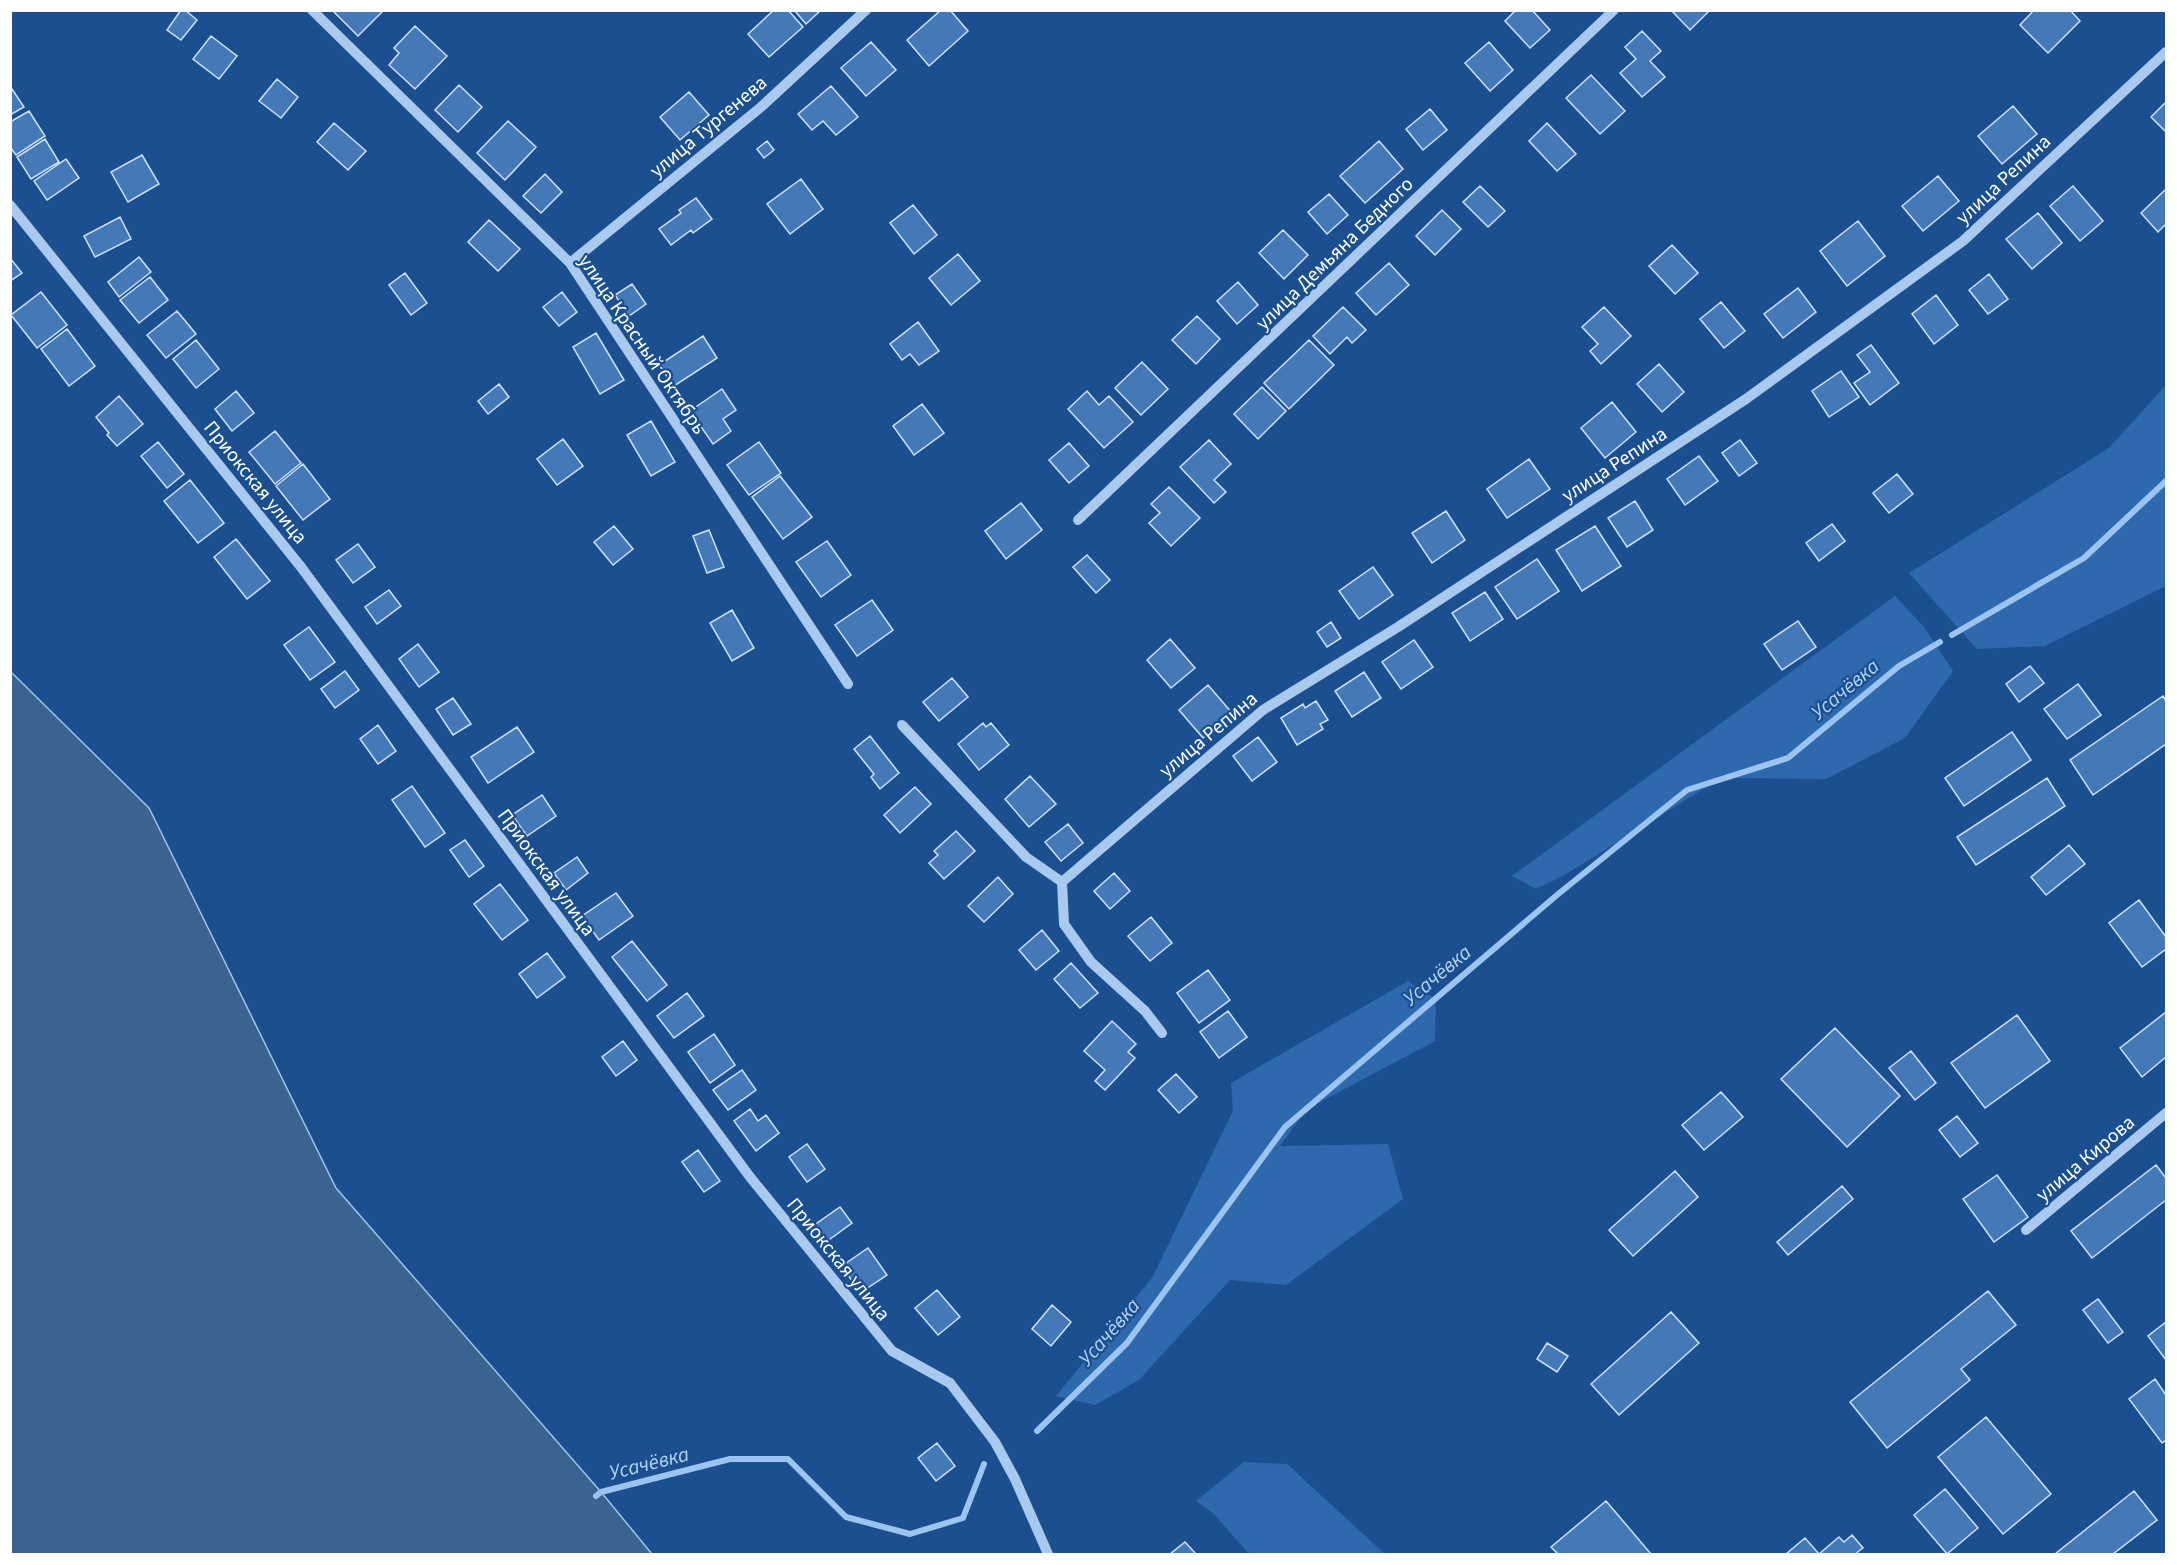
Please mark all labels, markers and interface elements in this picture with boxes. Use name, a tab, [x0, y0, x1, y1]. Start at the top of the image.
street label: улица Тургенева	[644, 69, 773, 184]
street label: улица Репина	[1950, 128, 2057, 231]
street label: улица Демьяна Бедного	[1250, 171, 1420, 337]
street label: улица Красный Октябрь	[571, 249, 713, 440]
street label: Приокская улица	[197, 415, 314, 550]
street label: улица Репина	[1556, 420, 1673, 509]
water label: Усачёвка	[1804, 651, 1886, 727]
street label: улица Репина	[1153, 685, 1264, 784]
street label: Приокская улица	[490, 803, 602, 942]
water label: Усачёвка	[1396, 937, 1478, 1013]
street label: улица Кирова	[2030, 1109, 2141, 1209]
street label: Приокская улица	[780, 1192, 897, 1327]
water label: Усачёвка	[1071, 1291, 1147, 1373]
water label: Усачёвка	[606, 1439, 692, 1487]

